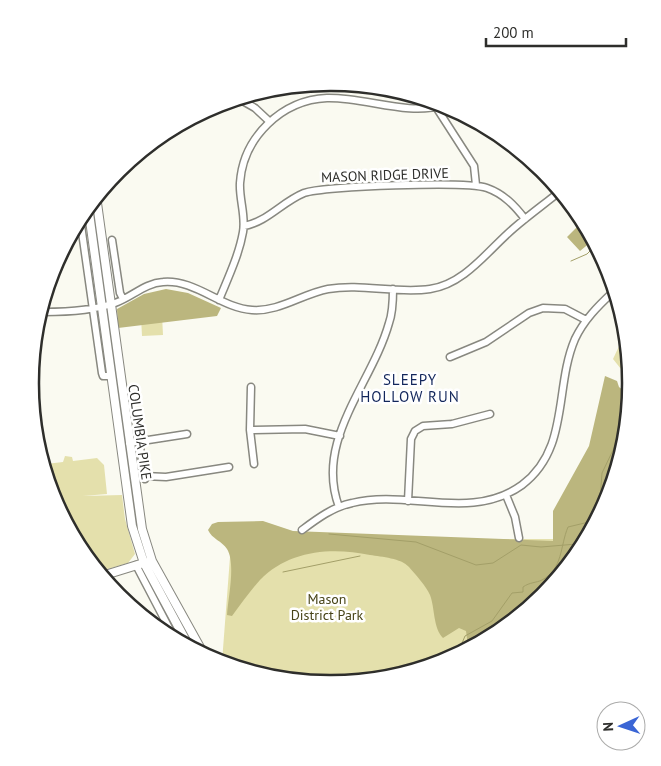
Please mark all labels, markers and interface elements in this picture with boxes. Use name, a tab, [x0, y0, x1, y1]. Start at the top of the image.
scale bar	[486, 15, 626, 47]
text: 200 m	[493, 23, 534, 42]
street label: MASON RIDGE DRIVE	[321, 164, 449, 186]
district label: SLEEPY HOLLOW RUN	[360, 370, 460, 406]
street label: COLUMBIA PIKE	[124, 383, 156, 481]
park label: Mason District Park	[291, 590, 364, 624]
north arrow	[596, 701, 646, 751]
text: N	[599, 722, 617, 732]

